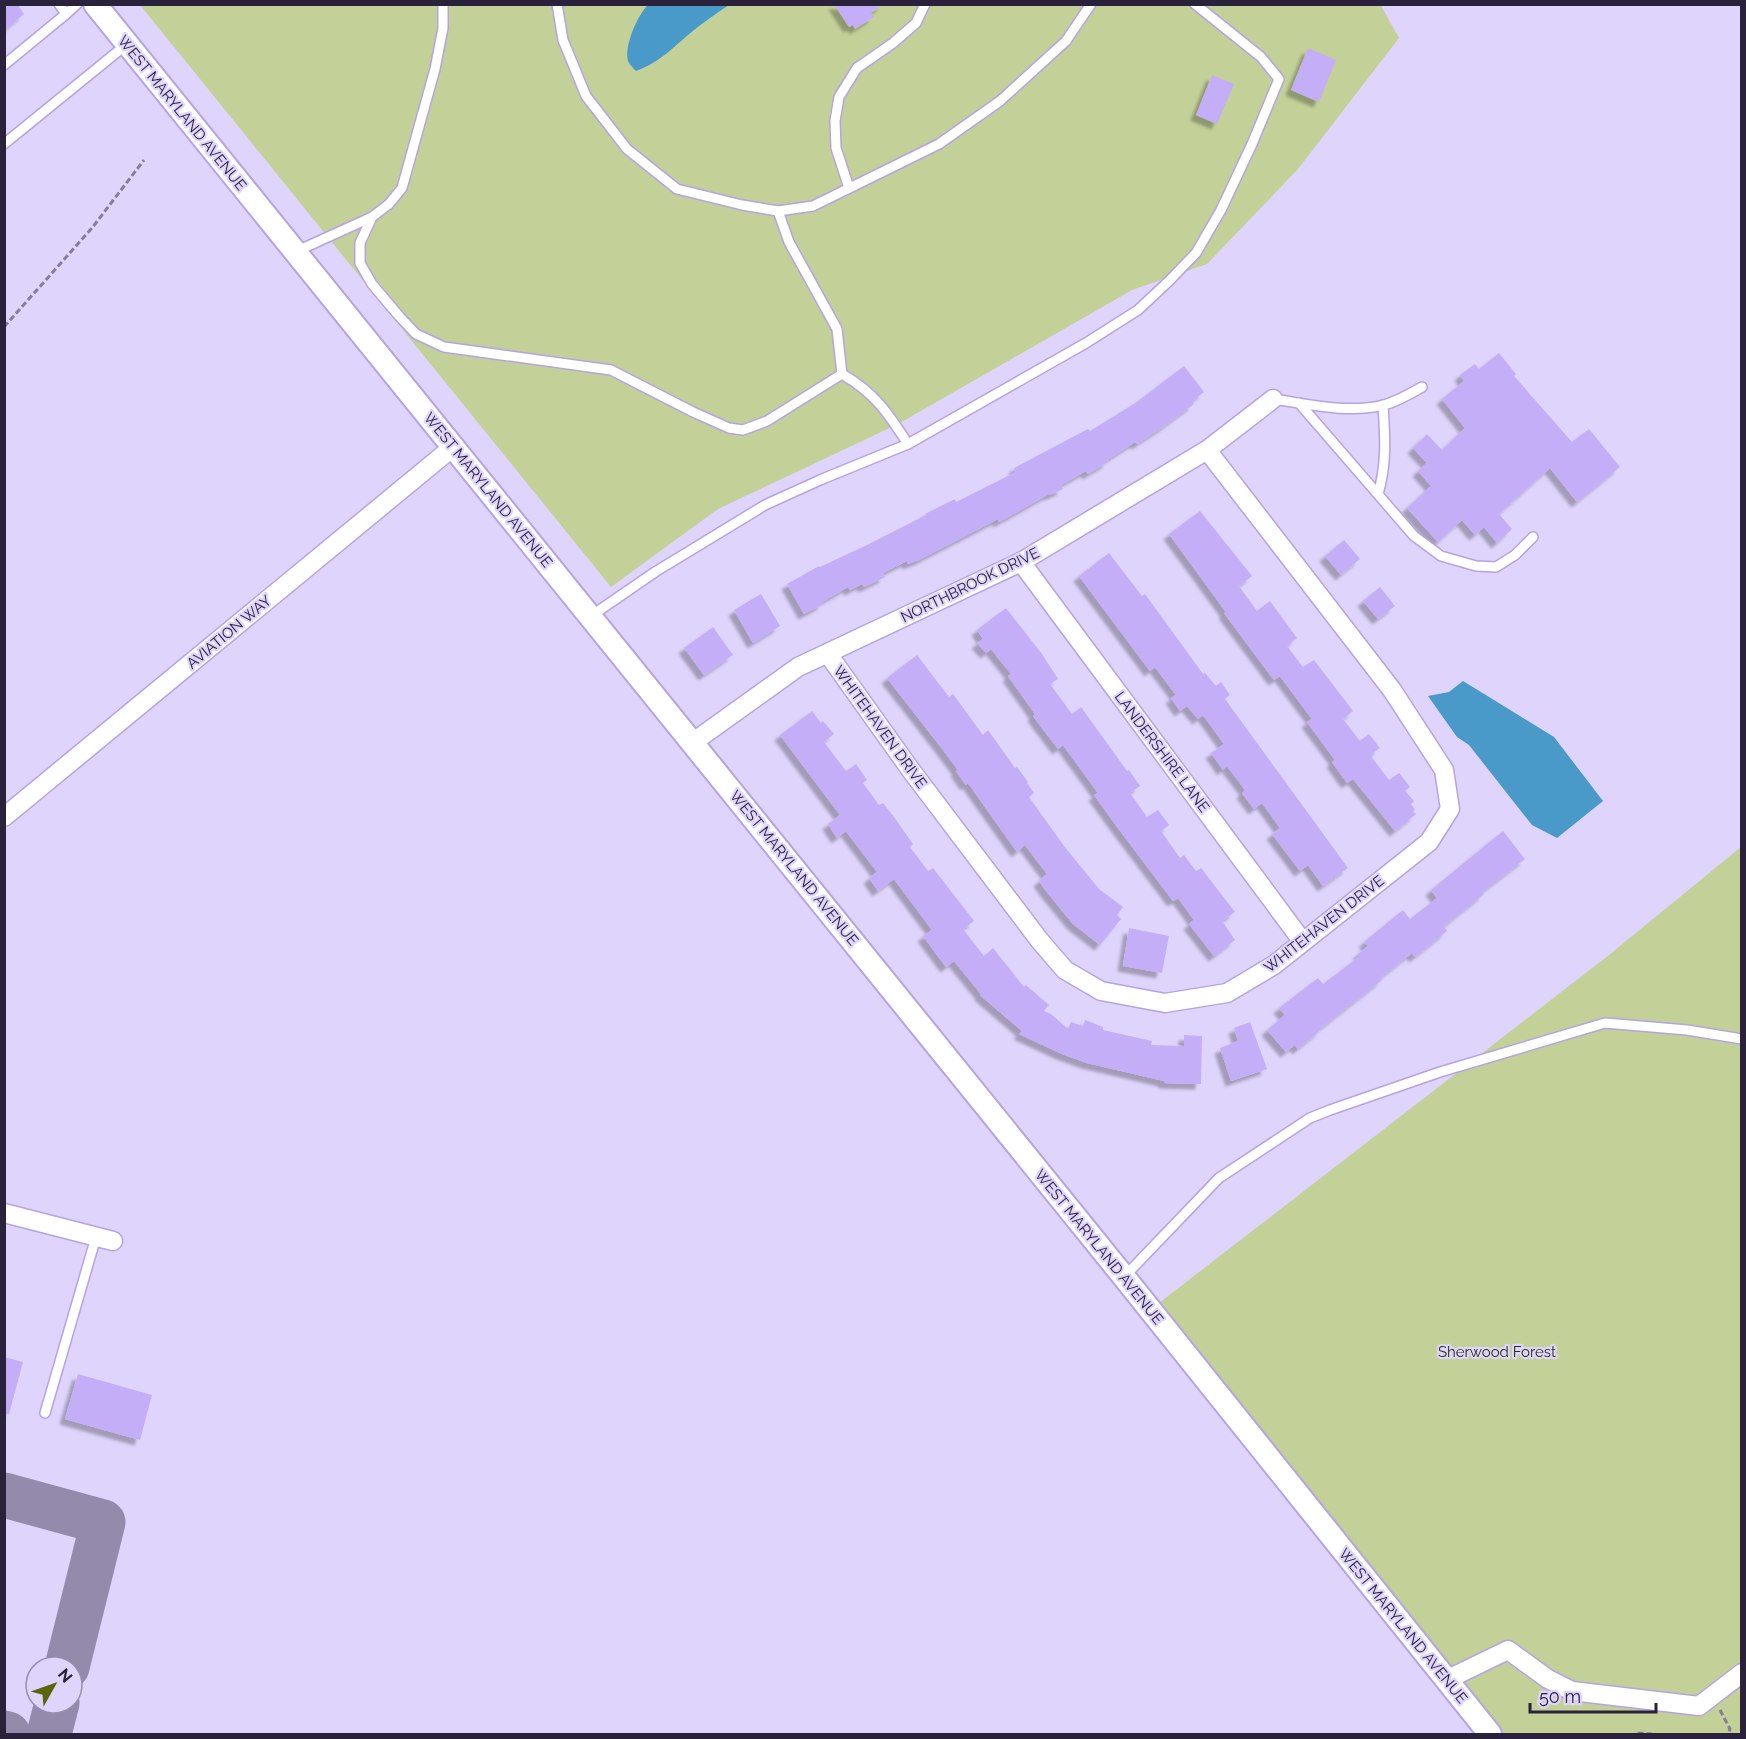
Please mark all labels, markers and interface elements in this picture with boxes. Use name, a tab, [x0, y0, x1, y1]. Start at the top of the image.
street label: WEST MARYLAND AVENUE	[114, 32, 250, 194]
street label: WEST MARYLAND AVENUE	[420, 409, 556, 571]
street label: NORTHBROOK DRIVE	[898, 544, 1042, 626]
street label: AVIATION WAY	[183, 591, 275, 673]
street label: WHITEHAVEN DRIVE	[829, 662, 931, 792]
street label: LANDERSHIRE LANE	[1111, 688, 1213, 816]
street label: WEST MARYLAND AVENUE	[726, 787, 862, 949]
street label: WHITEHAVEN DRIVE	[1260, 872, 1388, 976]
street label: WEST MARYLAND AVENUE	[1031, 1166, 1167, 1328]
park label: Sherwood Forest	[1438, 1343, 1556, 1361]
street label: WEST MARYLAND AVENUE	[1335, 1545, 1471, 1707]
north arrow	[24, 1655, 84, 1715]
text: N	[54, 1665, 76, 1686]
scale bar	[1530, 1676, 1656, 1714]
text: 50 m	[1539, 1686, 1581, 1707]

